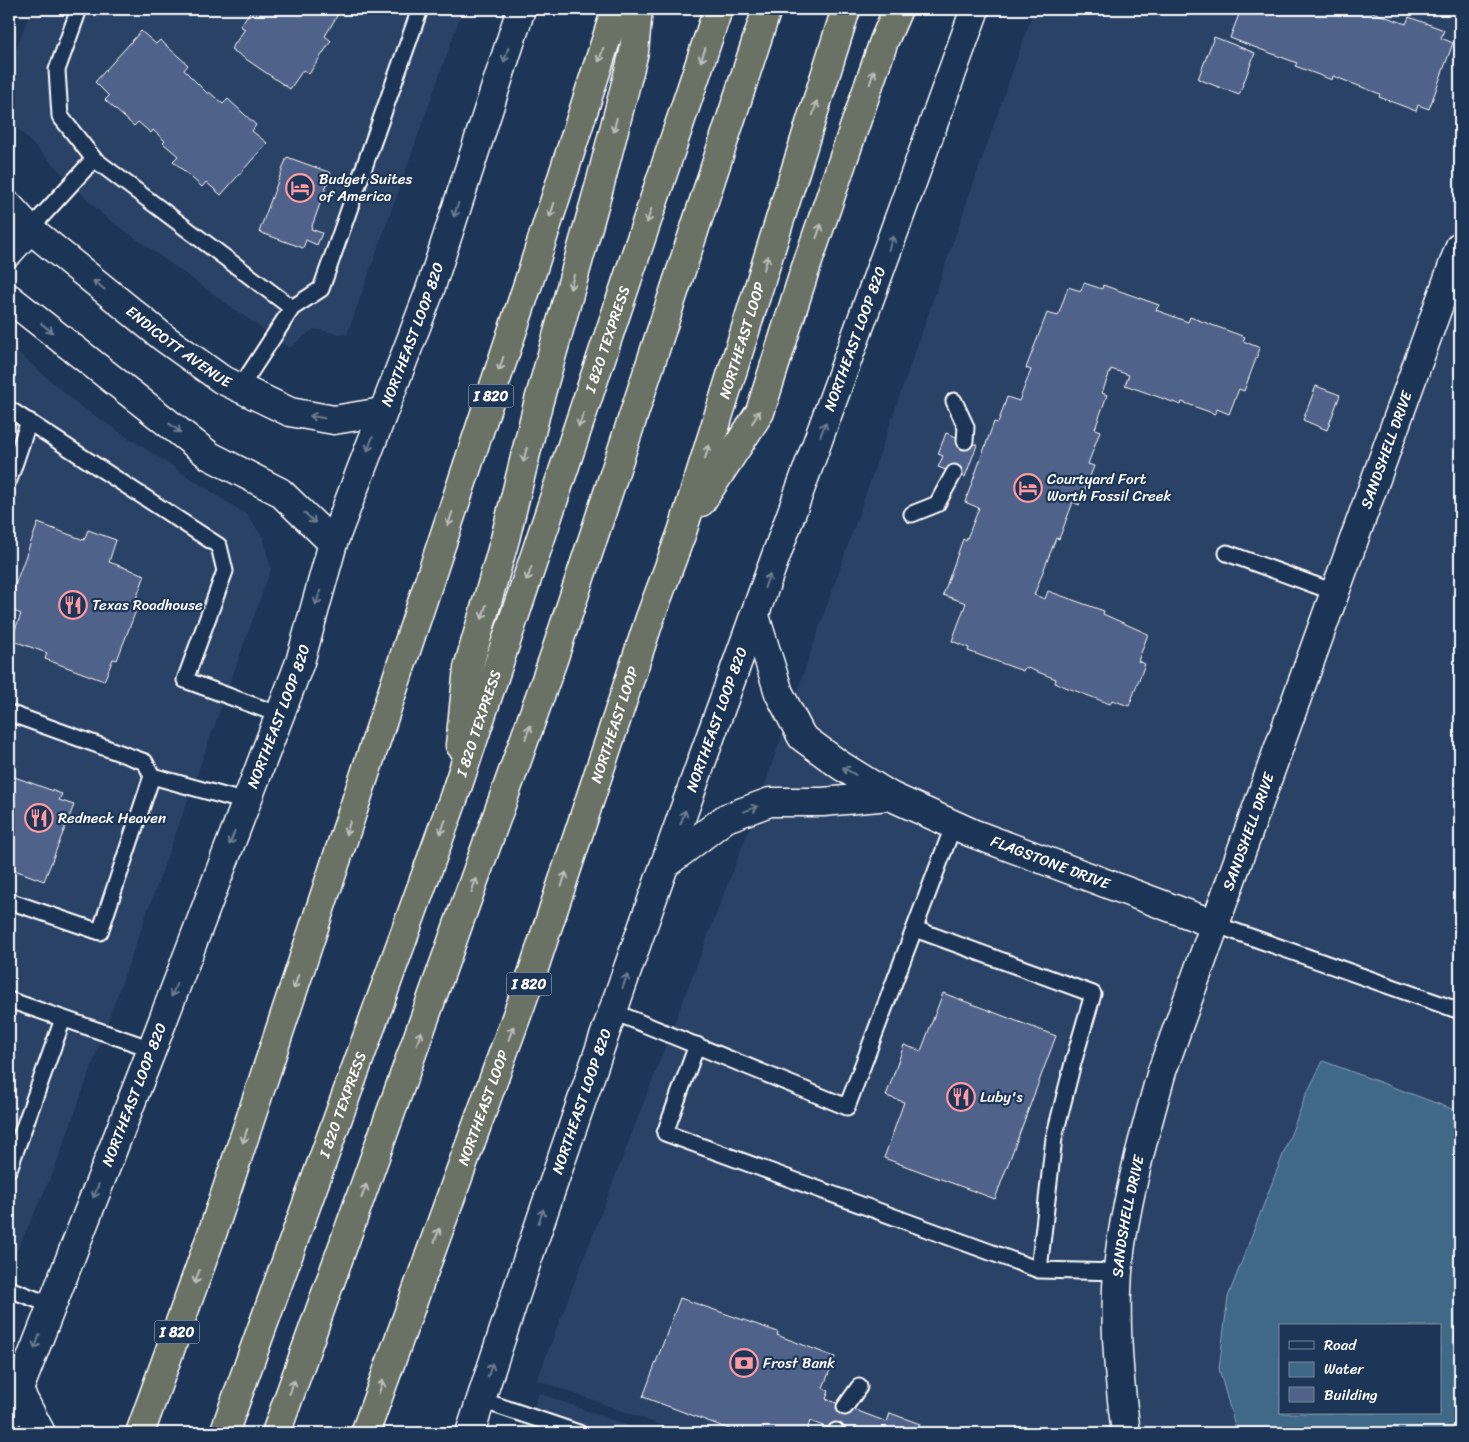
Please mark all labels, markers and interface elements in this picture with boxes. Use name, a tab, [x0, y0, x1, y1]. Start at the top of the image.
one-way arrow	[501, 47, 511, 63]
one-way arrow	[596, 47, 606, 63]
one-way arrow	[697, 47, 707, 63]
one-way arrow	[868, 70, 877, 85]
one-way arrow	[810, 101, 820, 117]
one-way arrow	[610, 116, 619, 132]
place label: Budget Suites of America	[319, 166, 413, 209]
hotel icon: Budget Suites of America	[285, 173, 315, 203]
one-way arrow	[451, 201, 461, 217]
one-way arrow	[546, 202, 556, 218]
one-way arrow	[644, 208, 653, 223]
one-way arrow	[815, 223, 824, 239]
one-way arrow	[887, 236, 896, 251]
one-way arrow	[762, 256, 771, 272]
street label: NORTHEAST LOOP 820	[374, 259, 451, 410]
street label: NORTHEAST LOOP 820	[817, 263, 893, 415]
one-way arrow	[567, 273, 577, 289]
street label: NORTHEAST LOOP	[711, 278, 773, 402]
one-way arrow	[92, 279, 105, 290]
street label: I 820 TEXPRESS	[577, 283, 637, 397]
street label: ENDICOTT AVENUE	[120, 299, 237, 396]
one-way arrow	[40, 323, 53, 334]
one-way arrow	[496, 356, 506, 372]
road number: I 820	[468, 384, 514, 408]
street label: SANDSHELL DRIVE	[1353, 386, 1420, 512]
one-way arrow	[309, 411, 325, 421]
one-way arrow	[751, 411, 761, 425]
one-way arrow	[576, 412, 585, 427]
one-way arrow	[819, 422, 828, 437]
one-way arrow	[168, 423, 181, 434]
one-way arrow	[365, 436, 374, 451]
one-way arrow	[702, 444, 712, 460]
one-way arrow	[520, 447, 529, 463]
place label: Courtyard Fort Worth Fossil Creek	[1047, 466, 1171, 509]
hotel icon: Courtyard Fort Worth Fossil Creek	[1013, 473, 1043, 503]
one-way arrow	[445, 510, 455, 526]
one-way arrow	[303, 512, 316, 524]
one-way arrow	[524, 566, 533, 581]
one-way arrow	[763, 574, 772, 590]
restaurant icon: Texas Roadhouse	[58, 590, 88, 620]
one-way arrow	[312, 590, 322, 606]
place label: Texas Roadhouse	[92, 592, 203, 618]
one-way arrow	[478, 604, 488, 620]
street label: NORTHEAST LOOP 820	[240, 641, 317, 792]
street label: NORTHEAST LOOP 820	[679, 643, 755, 796]
street label: NORTHEAST LOOP	[583, 663, 646, 786]
street label: I 820 TEXPRESS	[448, 667, 509, 781]
one-way arrow	[524, 724, 533, 740]
one-way arrow	[842, 765, 856, 775]
street label: SANDSHELL DRIVE	[1215, 768, 1282, 894]
restaurant icon: Redneck Heaven	[24, 803, 54, 833]
one-way arrow	[743, 803, 759, 813]
place label: Redneck Heaven	[58, 805, 166, 831]
one-way arrow	[679, 810, 688, 825]
one-way arrow	[343, 819, 352, 835]
one-way arrow	[438, 819, 447, 835]
street label: FLAGSTONE DRIVE	[987, 828, 1115, 897]
one-way arrow	[227, 830, 236, 846]
one-way arrow	[560, 872, 569, 888]
one-way arrow	[470, 878, 479, 893]
road number: I 820	[506, 972, 552, 996]
one-way arrow	[621, 973, 631, 989]
one-way arrow	[291, 974, 301, 990]
one-way arrow	[169, 982, 178, 998]
street label: NORTHEAST LOOP 820	[94, 1019, 174, 1170]
street label: NORTHEAST LOOP 820	[544, 1025, 619, 1178]
one-way arrow	[507, 1026, 516, 1041]
one-way arrow	[415, 1031, 424, 1046]
street label: NORTHEAST LOOP	[450, 1046, 516, 1169]
street label: I 820 TEXPRESS	[311, 1048, 374, 1162]
restaurant icon: Luby's	[946, 1082, 976, 1112]
place label: Luby's	[980, 1084, 1024, 1110]
one-way arrow	[240, 1128, 249, 1143]
street label: SANDSHELL DRIVE	[1105, 1151, 1152, 1278]
one-way arrow	[91, 1182, 100, 1198]
one-way arrow	[360, 1184, 369, 1199]
one-way arrow	[537, 1209, 546, 1224]
one-way arrow	[433, 1228, 442, 1243]
one-way arrow	[192, 1268, 201, 1284]
road number: I 820	[154, 1320, 200, 1344]
legend	[1279, 1324, 1442, 1414]
text: Road	[1324, 1332, 1357, 1358]
one-way arrow	[32, 1334, 41, 1349]
bank icon: Frost Bank	[729, 1348, 759, 1378]
place label: Frost Bank	[763, 1350, 835, 1376]
text: Water	[1324, 1356, 1364, 1382]
one-way arrow	[486, 1363, 496, 1379]
one-way arrow	[288, 1380, 297, 1396]
one-way arrow	[377, 1380, 386, 1396]
text: Building	[1324, 1382, 1378, 1408]

